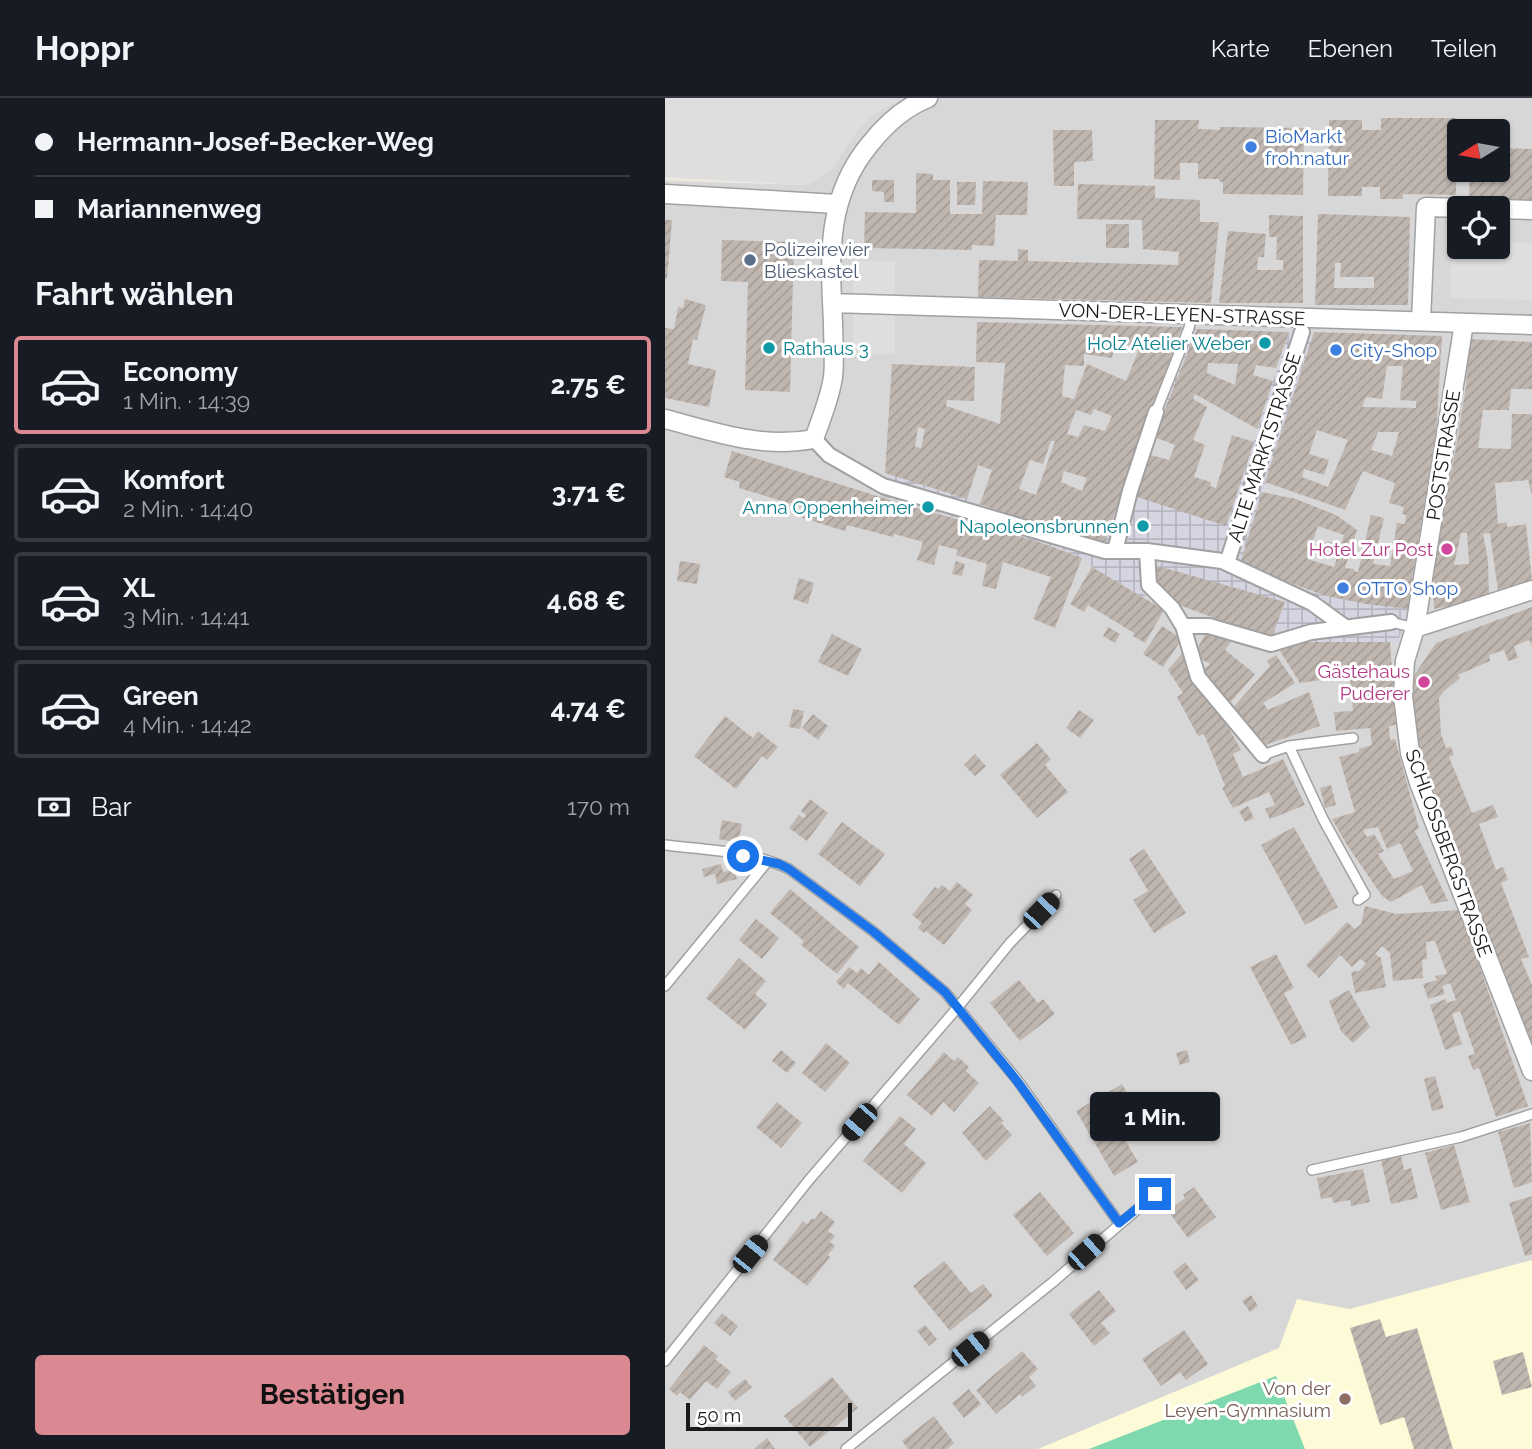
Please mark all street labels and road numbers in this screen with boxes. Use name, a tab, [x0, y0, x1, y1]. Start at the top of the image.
street label: VON-DER-LEYEN-STRASSE	[1058, 299, 1306, 329]
street label: ALTE MARKTSTRASSE	[1223, 349, 1305, 545]
street label: POSTSTRASSE	[1422, 388, 1464, 522]
street label: SCHLOSSBERGSTRASSE	[1401, 746, 1497, 960]

